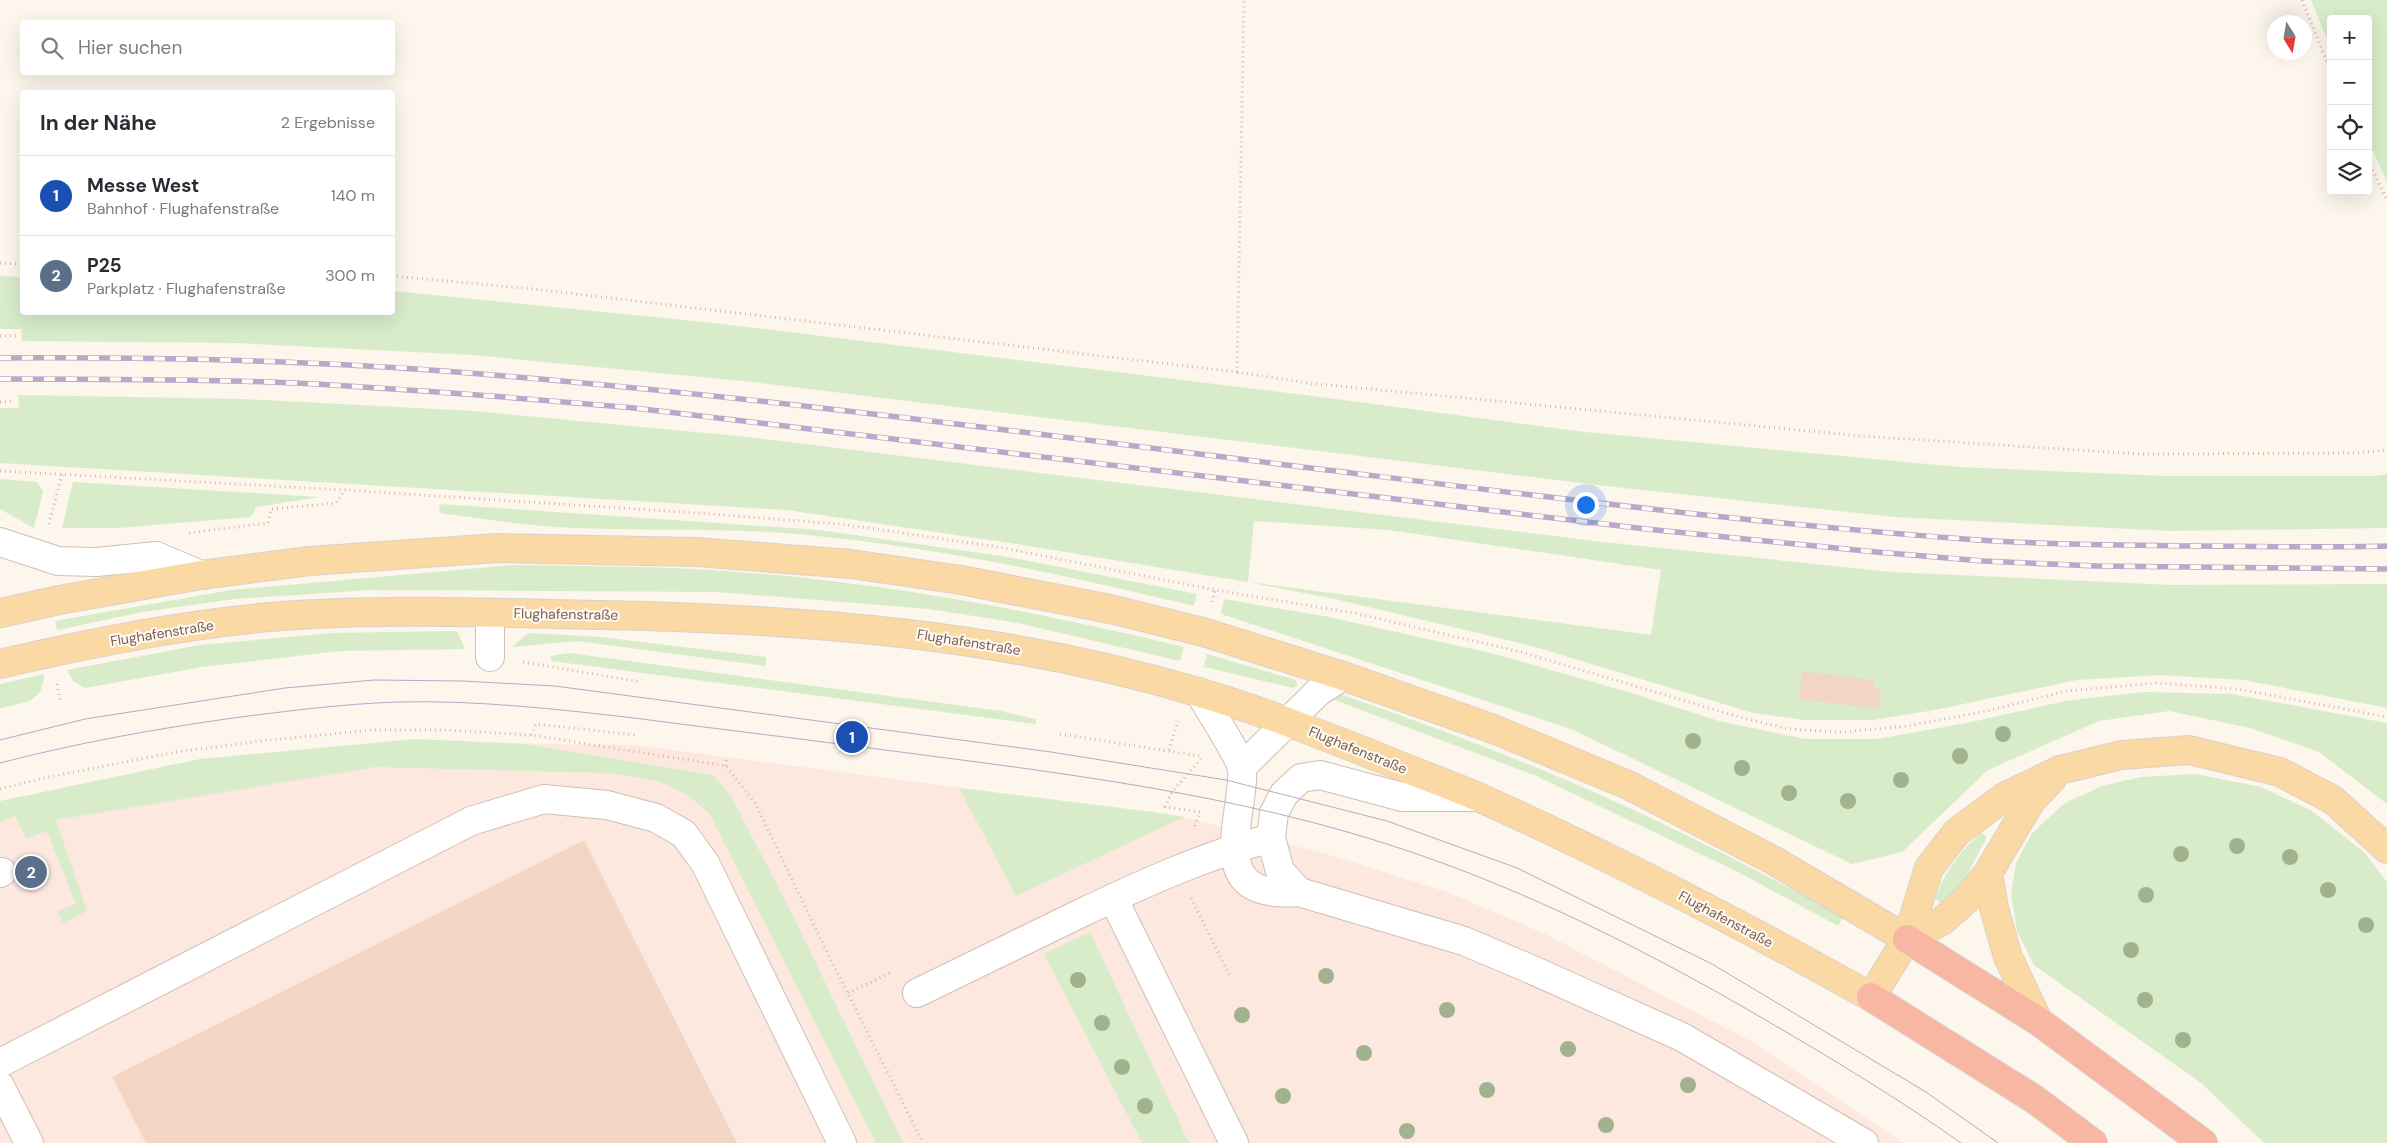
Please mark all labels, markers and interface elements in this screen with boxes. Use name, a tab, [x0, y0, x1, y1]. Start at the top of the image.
north arrow	[2267, 15, 2312, 60]
map controls	[2327, 15, 2372, 195]
button: +	[2327, 15, 2372, 60]
search box	[20, 20, 395, 75]
icon: search	[38, 34, 66, 62]
text: Hier suchen	[78, 35, 182, 60]
button: −	[2327, 60, 2372, 105]
button: locate	[2327, 105, 2372, 150]
text: In der Nähe	[40, 109, 157, 137]
text: 2 Ergebnisse	[281, 112, 375, 133]
button: layers	[2327, 150, 2372, 195]
text: Messe West	[87, 173, 199, 198]
text: 1	[53, 185, 59, 206]
text: 140 m	[331, 185, 375, 206]
text: Bahnhof · Flughafenstraße	[87, 198, 279, 219]
text: P25	[87, 253, 121, 278]
text: 2	[51, 265, 61, 286]
text: 300 m	[325, 265, 375, 286]
text: Parkplatz · Flughafenstraße	[87, 278, 285, 299]
your location	[1573, 492, 1599, 518]
street label: Flughafenstraße	[514, 604, 618, 624]
street label: Flughafenstraße	[109, 616, 215, 650]
street label: Flughafenstraße	[916, 625, 1022, 659]
pin: 1	[836, 718, 868, 756]
street label: Flughafenstraße	[1306, 722, 1410, 778]
pin: 2	[15, 853, 47, 891]
street label: Flughafenstraße	[1676, 887, 1776, 952]

